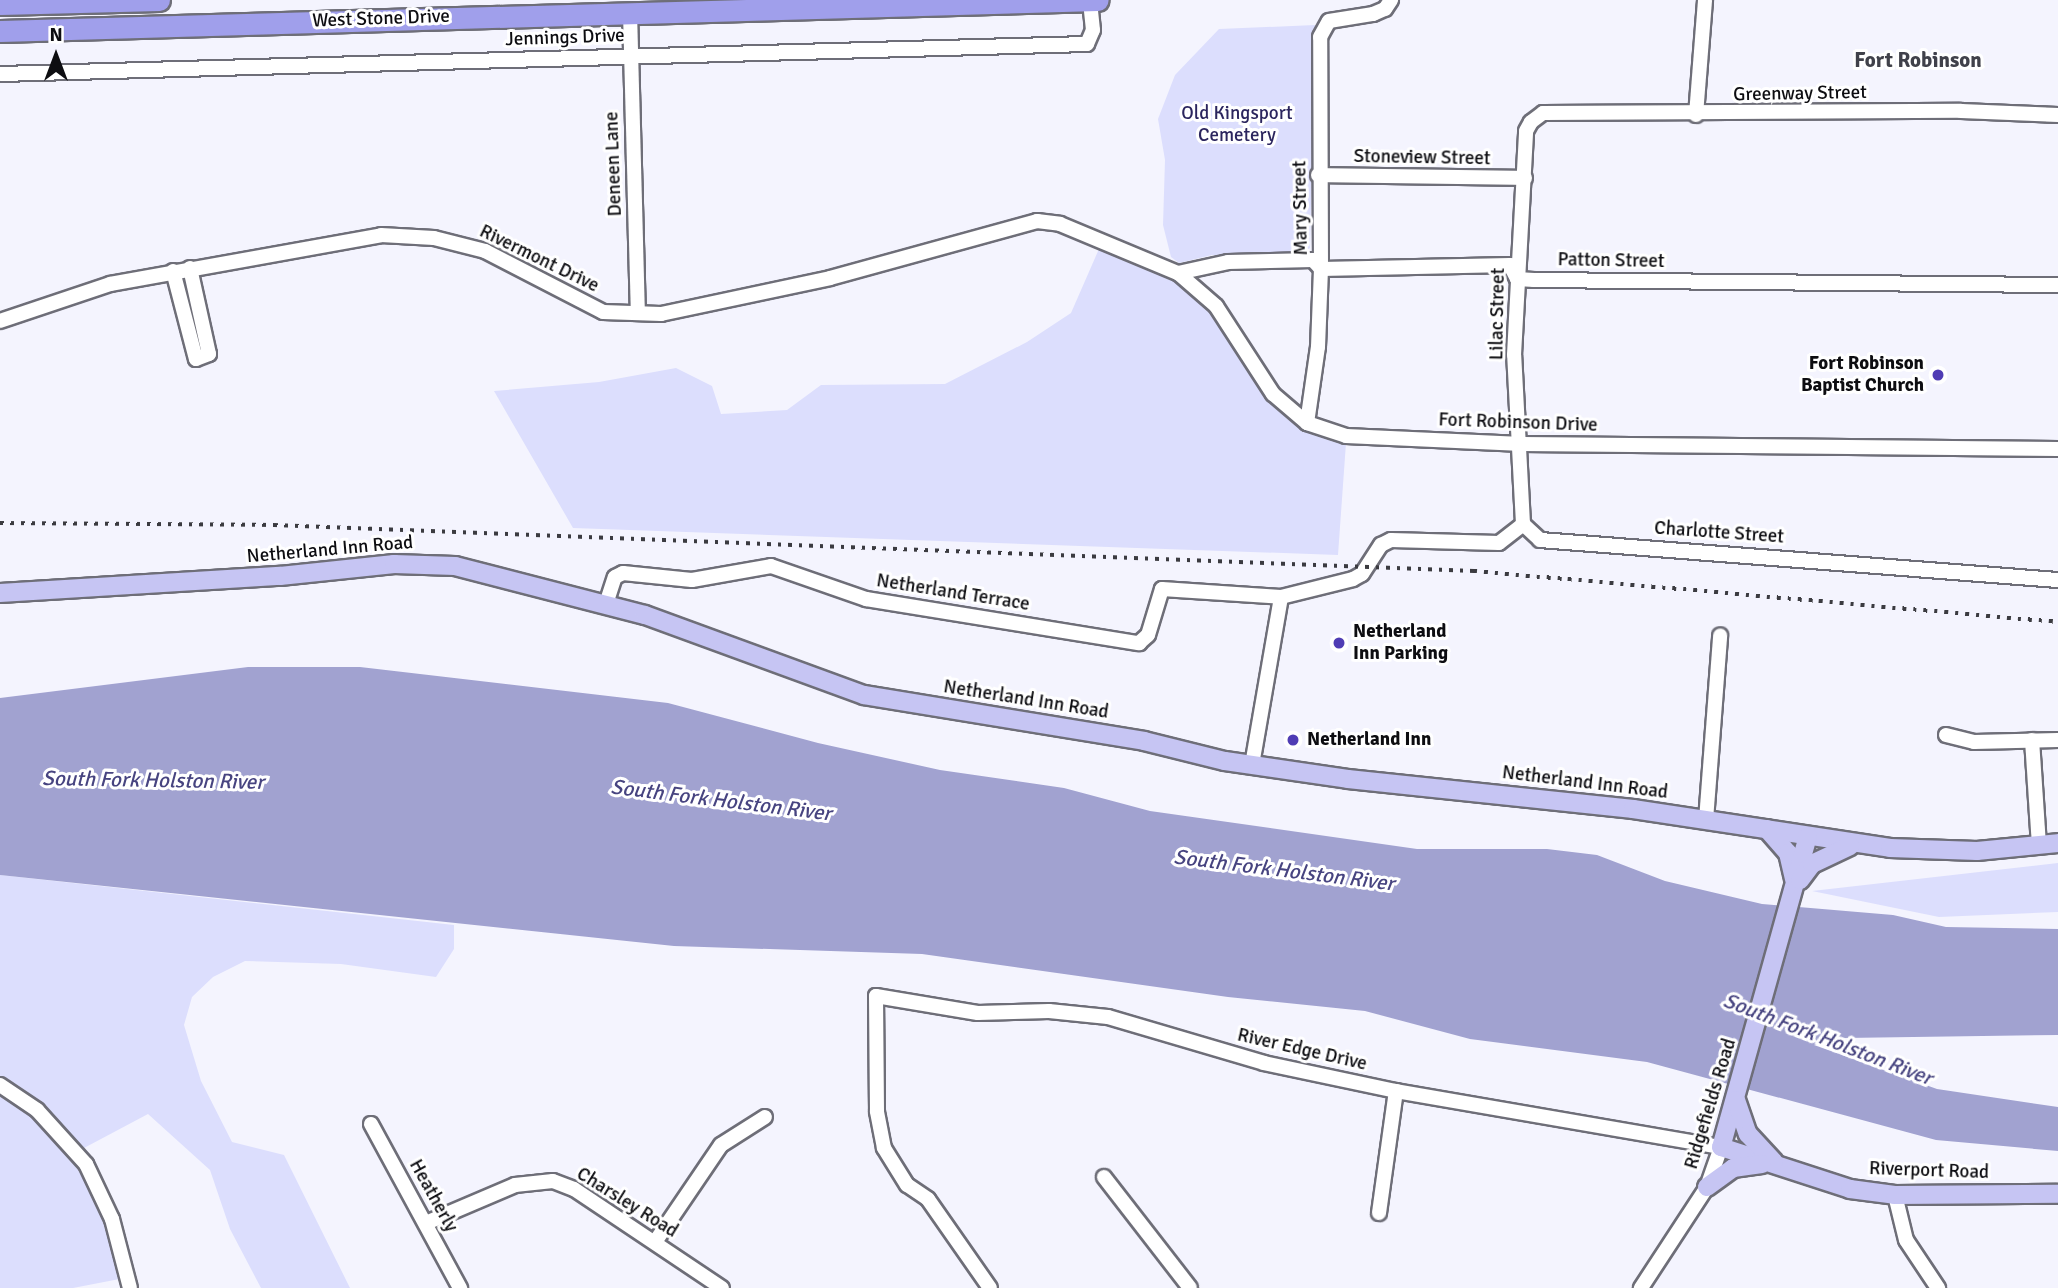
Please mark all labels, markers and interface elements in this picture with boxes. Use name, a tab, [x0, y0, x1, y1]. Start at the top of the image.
street label: West Stone Drive	[312, 5, 450, 33]
north arrow	[21, 21, 91, 91]
text: N	[49, 23, 63, 47]
street label: Jennings Drive	[505, 25, 625, 51]
district label: Fort Robinson	[1854, 47, 1982, 73]
street label: Greenway Street	[1733, 81, 1867, 107]
park label: Old Kingsport Cemetery	[1181, 103, 1293, 147]
street label: Deneen Lane	[601, 111, 627, 217]
street label: Stoneview Street	[1353, 145, 1491, 171]
street label: Mary Street	[1289, 160, 1313, 256]
street label: Rivermont Drive	[476, 220, 602, 298]
street label: Patton Street	[1557, 249, 1665, 273]
street label: Lilac Street	[1486, 268, 1510, 360]
place label: Fort Robinson Baptist Church	[1801, 353, 1924, 397]
marker: Fort Robinson Baptist Church	[1930, 367, 1946, 383]
street label: Fort Robinson Drive	[1438, 409, 1598, 437]
street label: Charlotte Street	[1653, 517, 1785, 549]
street label: Netherland Inn Road	[246, 531, 414, 569]
street label: Netherland Terrace	[875, 570, 1031, 616]
place label: Netherland Inn Parking	[1353, 621, 1448, 665]
marker: Netherland Inn Parking	[1331, 635, 1347, 651]
street label: Netherland Inn Road	[942, 676, 1110, 724]
place label: Netherland Inn	[1307, 729, 1431, 751]
marker: Netherland Inn	[1285, 732, 1301, 748]
street label: Netherland Inn Road	[1501, 762, 1669, 804]
water label: South Fork Holston River	[42, 765, 264, 795]
water label: South Fork Holston River	[609, 774, 833, 826]
water label: South Fork Holston River	[1172, 844, 1396, 896]
water label: South Fork Holston River	[1720, 987, 1936, 1091]
street label: River Edge Drive	[1235, 1024, 1369, 1076]
street label: Ridgefields Road	[1680, 1036, 1742, 1172]
street label: Heatherly	[404, 1156, 462, 1236]
street label: Riverport Road	[1869, 1158, 1989, 1184]
street label: Charsley Road	[572, 1163, 682, 1243]

